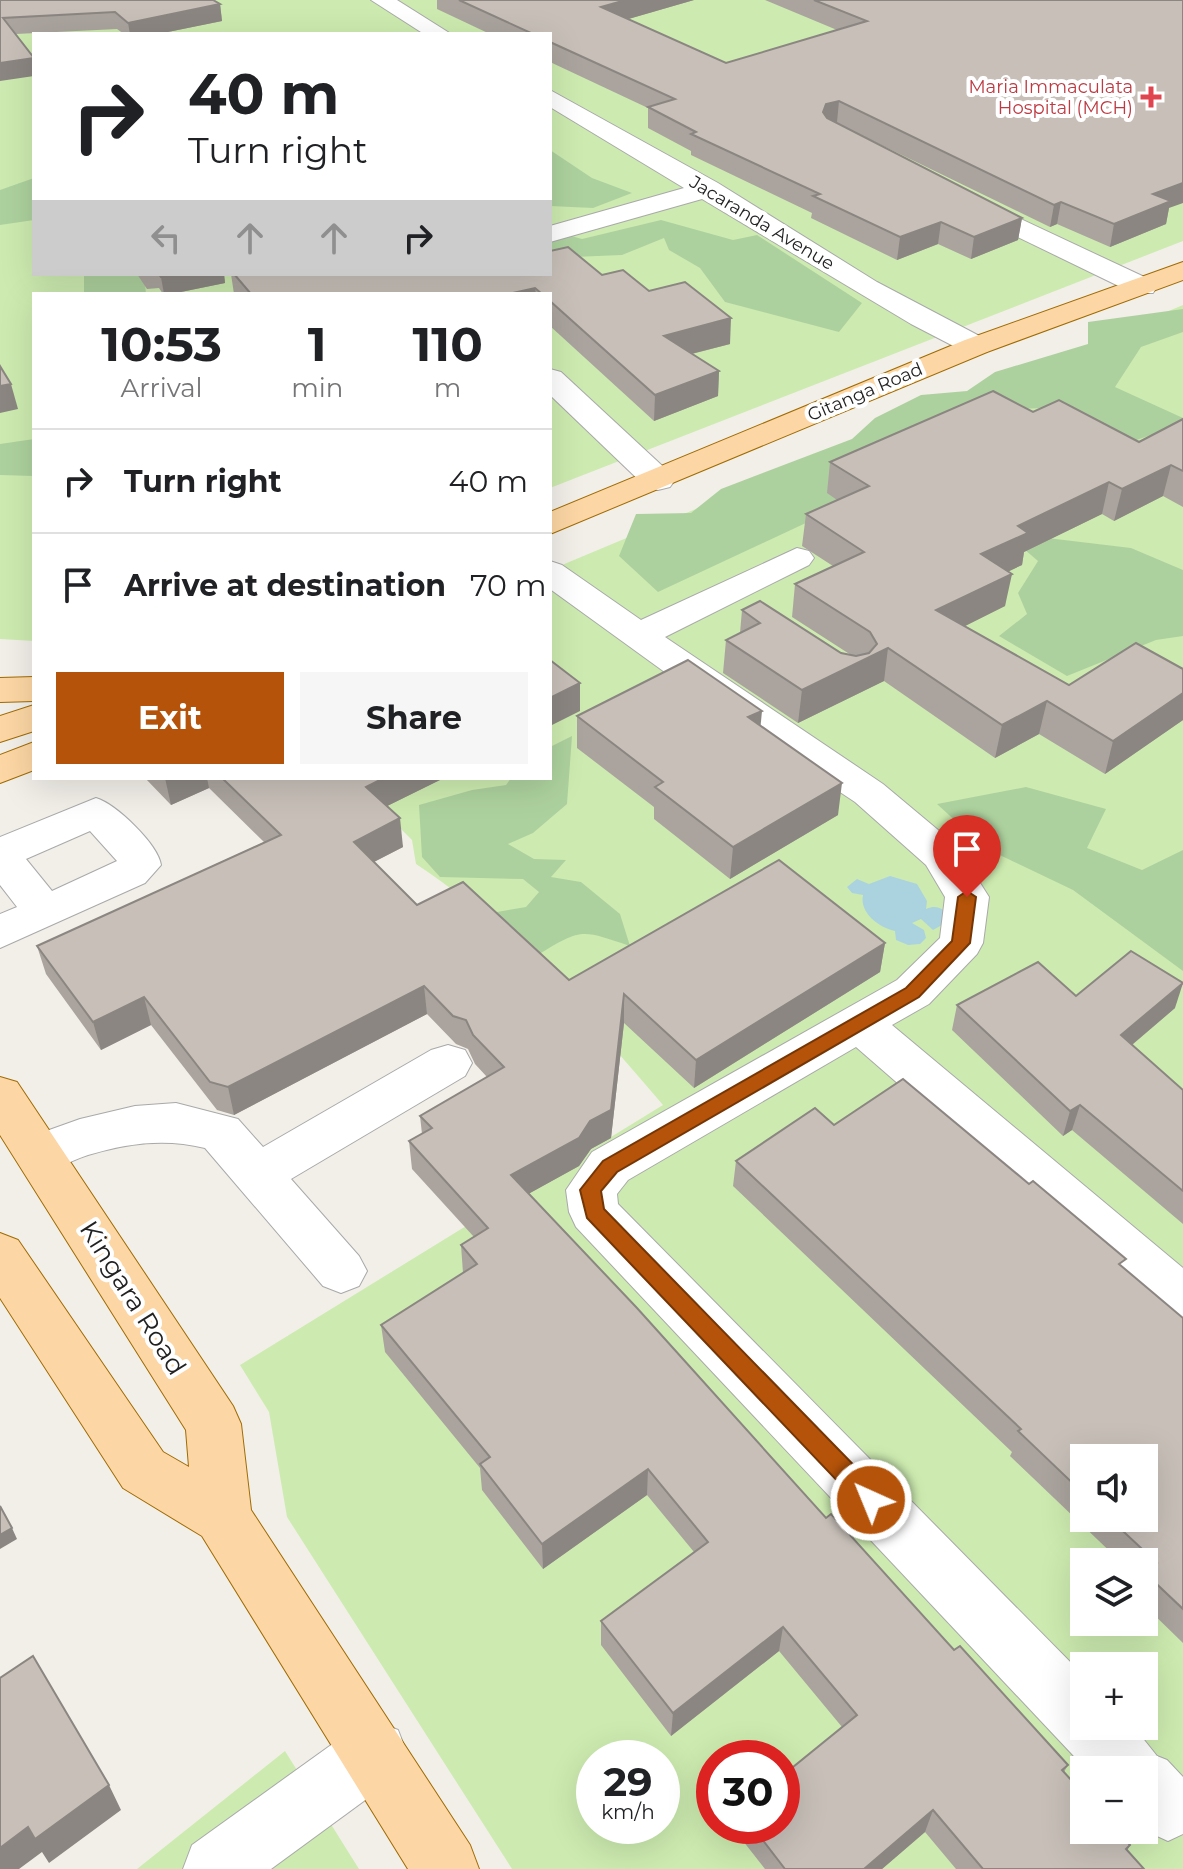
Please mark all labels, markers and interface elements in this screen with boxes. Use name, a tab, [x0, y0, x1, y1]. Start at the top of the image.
text: 40 m	[188, 60, 339, 128]
icon: right	[56, 64, 160, 168]
place label: Maria Immaculata Hospital (MCH)	[968, 76, 1133, 119]
marker: Maria Immaculata Hospital (MCH)	[1140, 86, 1162, 108]
text: Turn right	[188, 128, 368, 172]
street label: Jacaranda Avenue	[685, 171, 839, 275]
icon: left	[144, 216, 188, 260]
icon: ahead	[228, 216, 272, 260]
icon: ahead	[312, 216, 356, 260]
icon: right	[396, 216, 440, 260]
text: 10:53	[101, 315, 222, 373]
text: 1	[308, 315, 327, 373]
text: 110	[413, 315, 483, 373]
street label: Gitanga Road	[804, 358, 926, 426]
text: Arrival	[121, 372, 203, 404]
text: min	[291, 372, 343, 404]
text: m	[434, 372, 461, 404]
icon: right	[56, 459, 100, 503]
text: Turn right	[124, 463, 281, 500]
text: 40 m	[449, 463, 528, 500]
icon: arrive	[56, 563, 100, 607]
text: Arrive at destination	[124, 567, 446, 604]
text: 70 m	[470, 567, 547, 604]
button: Exit	[56, 672, 284, 764]
button: Share	[300, 672, 528, 764]
pin	[933, 815, 1001, 897]
icon: arrive	[945, 827, 989, 871]
street label: Kingara Road	[73, 1215, 193, 1381]
map controls	[1070, 1444, 1158, 1844]
button: sound	[1070, 1444, 1158, 1532]
position arrow	[829, 1458, 913, 1542]
button: layers	[1070, 1548, 1158, 1636]
button: +	[1070, 1652, 1158, 1740]
speed limit sign: 30	[696, 1740, 800, 1844]
button: −	[1070, 1756, 1158, 1844]
text: 29	[603, 1757, 653, 1806]
text: km/h	[601, 1800, 655, 1824]

